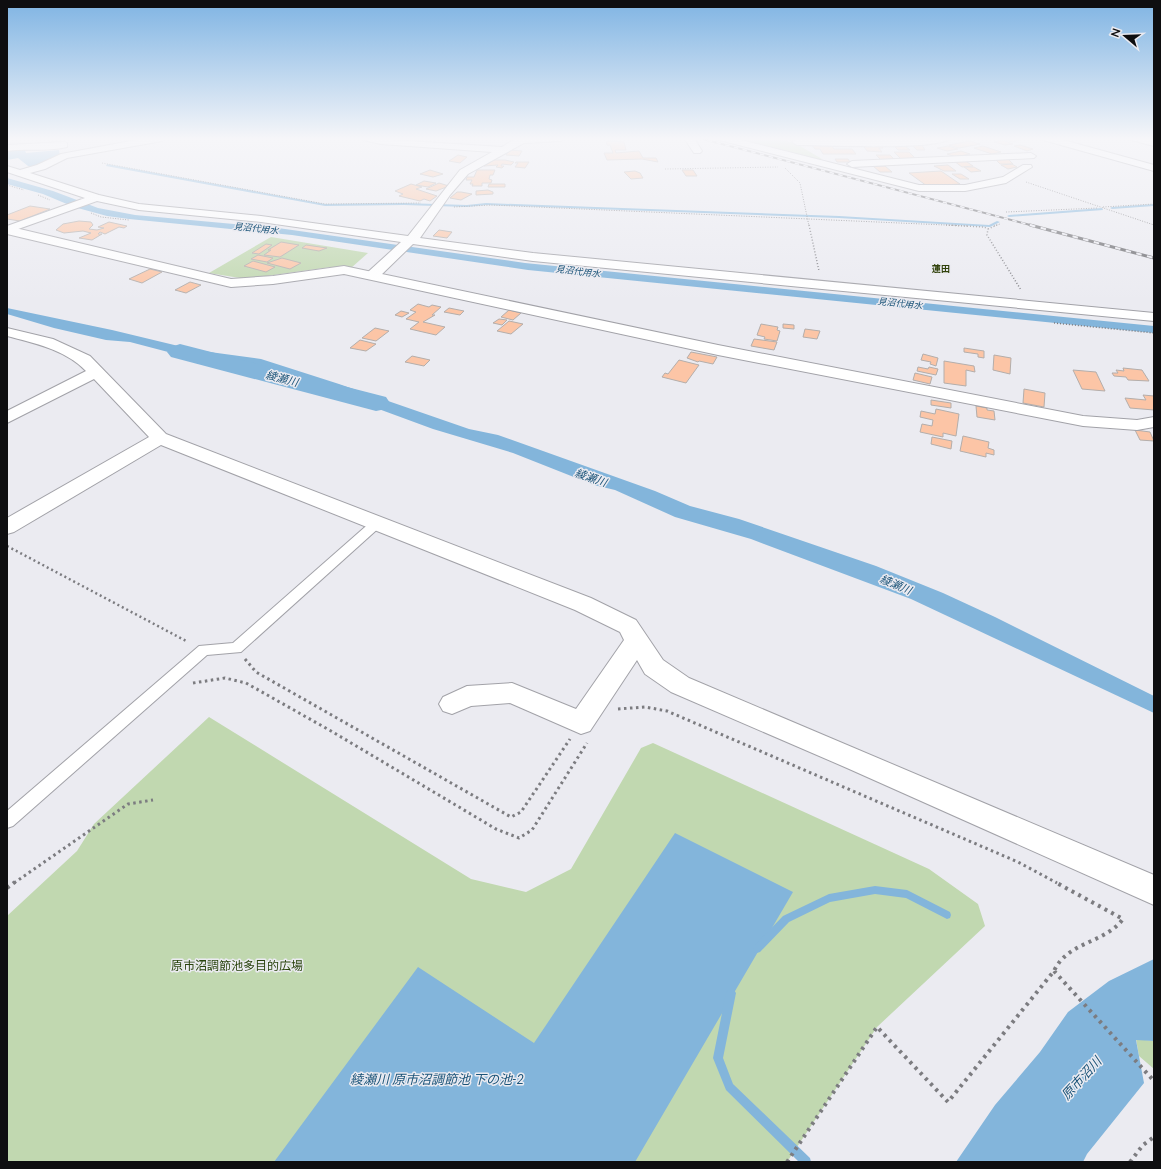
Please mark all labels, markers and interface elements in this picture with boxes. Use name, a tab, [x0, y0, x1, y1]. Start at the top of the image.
north arrow	[1105, 16, 1145, 56]
text: N	[1108, 26, 1123, 39]
water label: 見沼代用水	[233, 220, 280, 236]
water label: 見沼代用水	[555, 263, 602, 279]
district label: 蓮田	[932, 263, 950, 274]
water label: 見沼代用水	[877, 295, 924, 311]
water label: 綾瀬川	[264, 368, 301, 389]
water label: 綾瀬川	[573, 465, 610, 489]
water label: 綾瀬川	[878, 572, 915, 597]
park label: 原市沼調節池多目的広場	[171, 958, 303, 973]
water label: 原市沼川	[1058, 1052, 1106, 1103]
water label: 綾瀬川 原市沼調節池 下の池-2	[350, 1071, 524, 1087]

